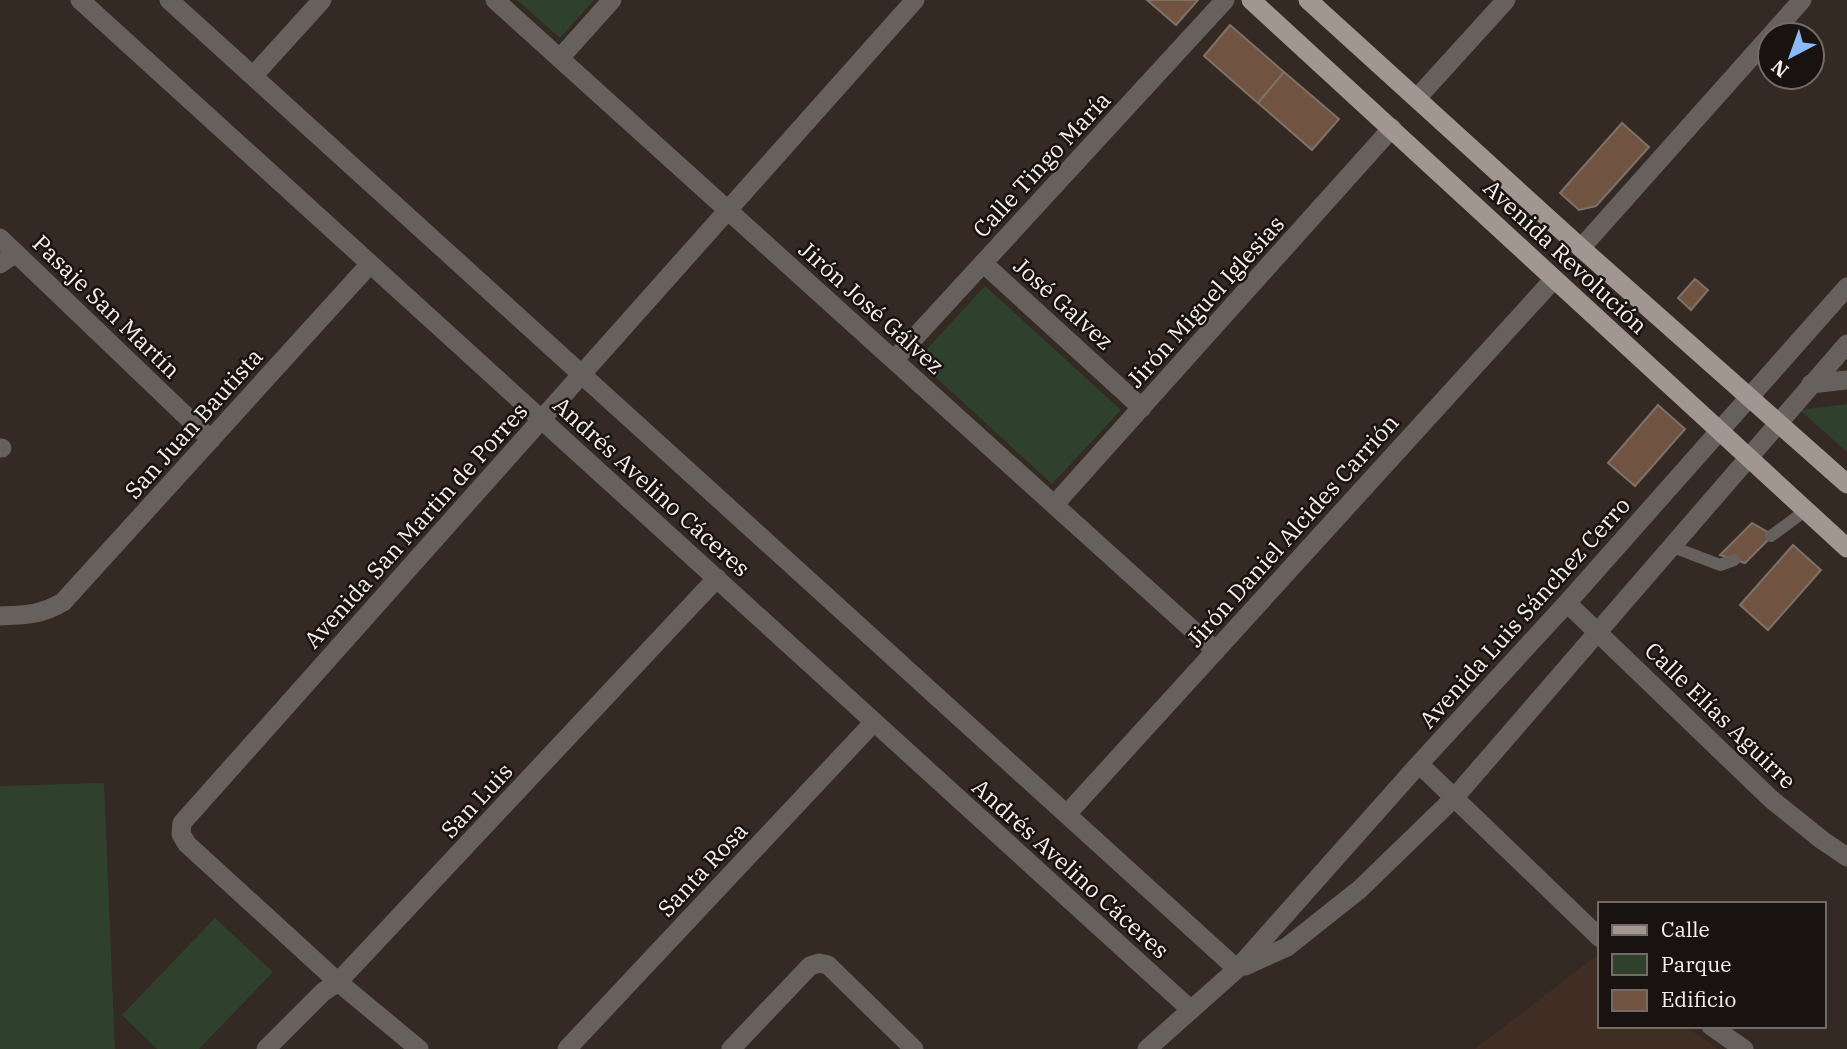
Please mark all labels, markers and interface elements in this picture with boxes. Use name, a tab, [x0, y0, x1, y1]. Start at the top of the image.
north arrow	[1756, 21, 1826, 91]
text: N	[1766, 55, 1793, 83]
street label: Calle Tingo María	[966, 85, 1116, 243]
street label: Avenida Revolución	[1478, 172, 1654, 340]
street label: Jirón Miguel Iglesias	[1120, 209, 1290, 393]
street label: Pasaje San Martín	[27, 228, 187, 384]
street label: Jirón José Gálvez	[793, 234, 951, 380]
street label: José Galvez	[1008, 250, 1120, 356]
street label: San Juan Bautista	[117, 341, 269, 505]
street label: Andrés Avelino Cáceres	[547, 389, 757, 583]
street label: Avenida San Martin de Porres	[297, 396, 533, 654]
street label: Jirón Daniel Alcides Carrión	[1179, 407, 1405, 653]
street label: Avenida Luis Sánchez Cerro	[1412, 490, 1636, 734]
street label: Calle Elías Aguirre	[1639, 635, 1803, 795]
street label: San Luis	[434, 756, 518, 844]
street label: Andrés Avelino Cáceres	[966, 771, 1176, 965]
street label: Santa Rosa	[651, 815, 753, 923]
legend	[1598, 902, 1826, 1028]
text: Calle	[1661, 915, 1710, 943]
text: Parque	[1661, 950, 1731, 978]
text: Edificio	[1661, 985, 1736, 1013]

